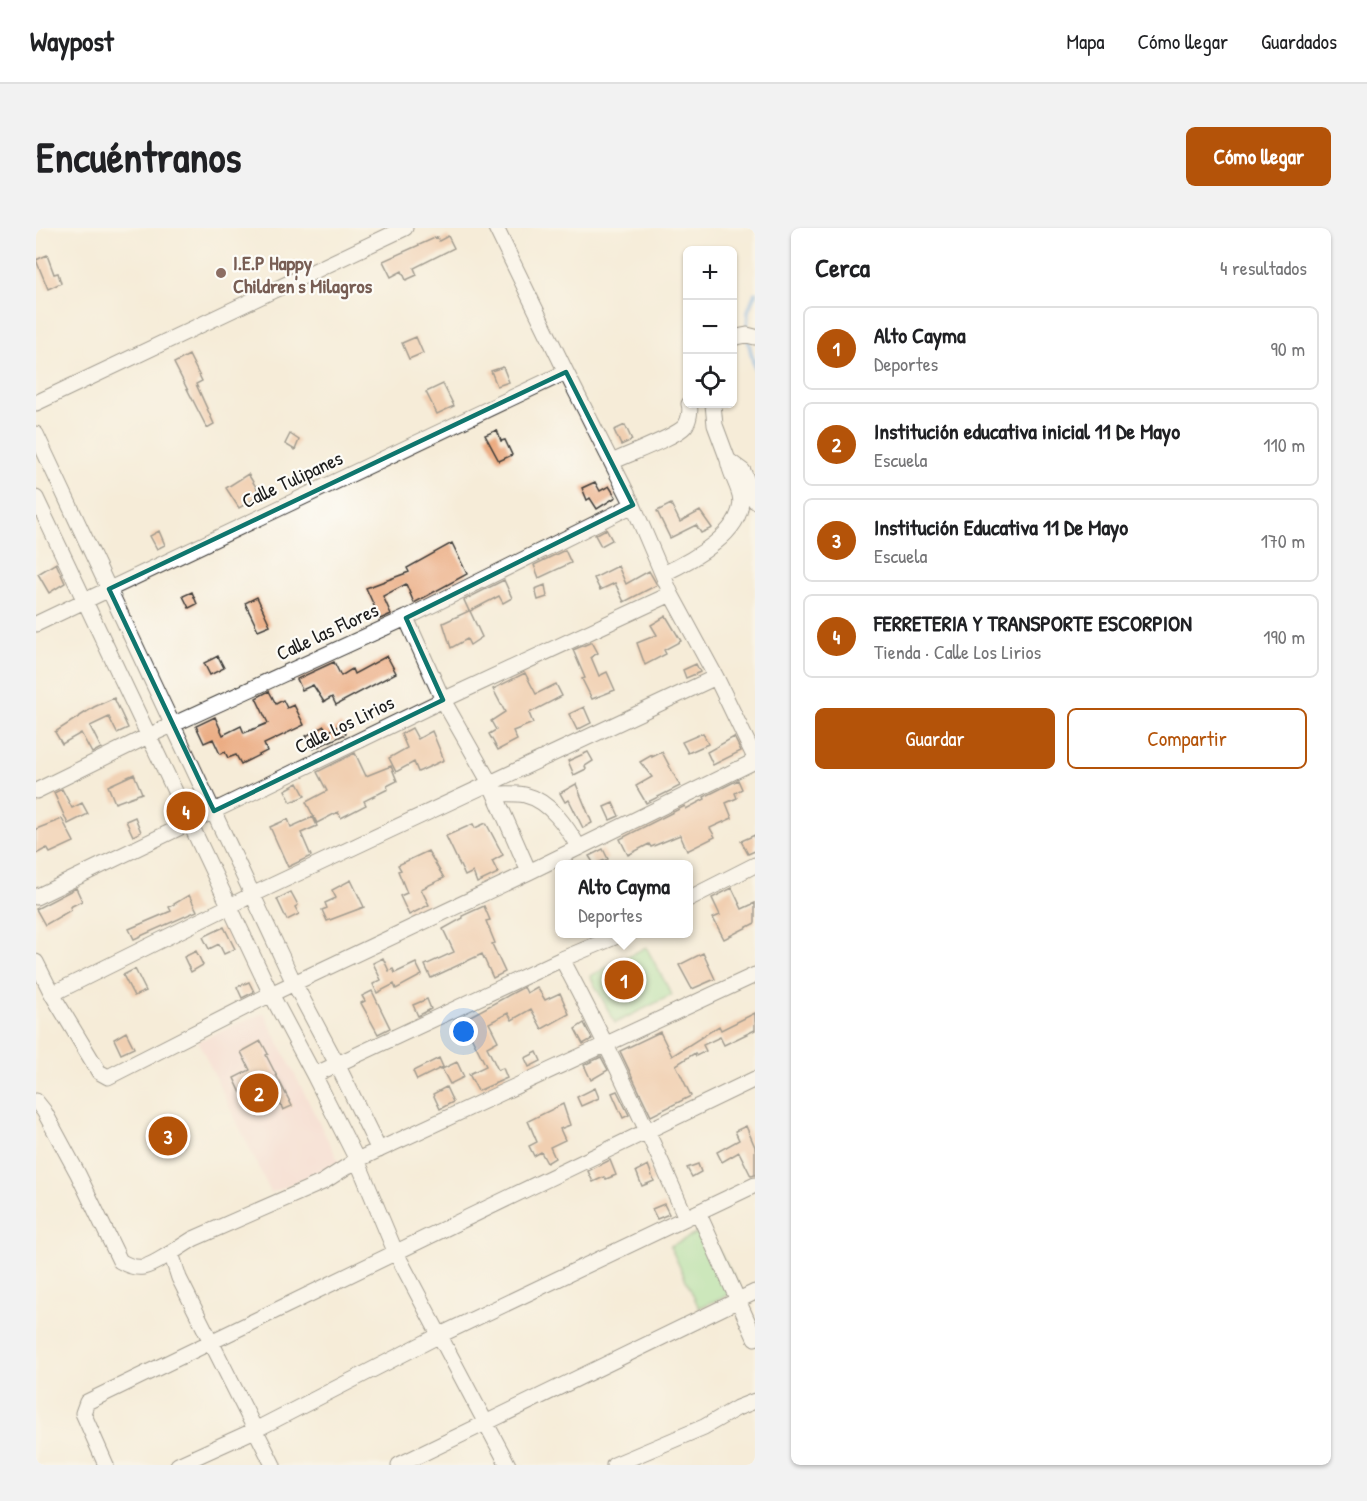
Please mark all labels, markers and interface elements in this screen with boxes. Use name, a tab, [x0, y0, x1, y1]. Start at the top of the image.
text: Waypost	[30, 22, 114, 60]
text: Mapa	[1066, 27, 1104, 56]
text: Cómo llegar	[1137, 27, 1228, 56]
text: Guardados	[1261, 27, 1337, 56]
button: Cómo llegar	[1186, 127, 1331, 186]
text: Encuéntranos	[36, 128, 242, 185]
map controls	[683, 246, 737, 408]
button: +	[683, 246, 737, 300]
place label: I.E.P Happy Children's Milagros	[233, 249, 372, 300]
text: Cerca	[815, 250, 870, 285]
text: 4 resultados	[1220, 254, 1307, 281]
marker: I.E.P Happy Children's Milagros	[214, 266, 228, 280]
button: −	[683, 300, 737, 354]
text: Alto Cayma	[874, 320, 966, 350]
text: 1	[833, 335, 840, 362]
text: 90 m	[1271, 335, 1305, 362]
text: Deportes	[874, 350, 938, 377]
button: locate	[683, 354, 737, 408]
text: Institución educativa inicial 11 De Mayo	[874, 416, 1180, 446]
text: 2	[832, 431, 841, 458]
text: 110 m	[1263, 431, 1305, 458]
street label: Calle Tulipanes	[237, 444, 347, 514]
text: Escuela	[874, 446, 927, 473]
text: Institución Educativa 11 De Mayo	[874, 512, 1128, 542]
text: 3	[832, 527, 841, 554]
text: 170 m	[1261, 527, 1305, 554]
text: Escuela	[874, 542, 927, 569]
street label: Calle las Flores	[272, 595, 383, 666]
text: FERRETERIA Y TRANSPORTE ESCORPION	[874, 608, 1192, 638]
text: 4	[833, 623, 840, 650]
text: 190 m	[1263, 623, 1305, 650]
text: Tienda · Calle Los Lirios	[874, 638, 1041, 665]
street label: Calle Los Lirios	[290, 688, 399, 760]
button: Guardar	[815, 708, 1055, 769]
button: Compartir	[1067, 708, 1307, 769]
pin: 4	[166, 788, 206, 834]
popup	[555, 860, 693, 938]
text: Alto Cayma	[578, 871, 670, 901]
text: Deportes	[578, 901, 643, 928]
pin: 1	[604, 958, 644, 1002]
your location	[449, 1017, 478, 1046]
pin: 2	[240, 1070, 278, 1116]
pin: 3	[148, 1114, 188, 1158]

